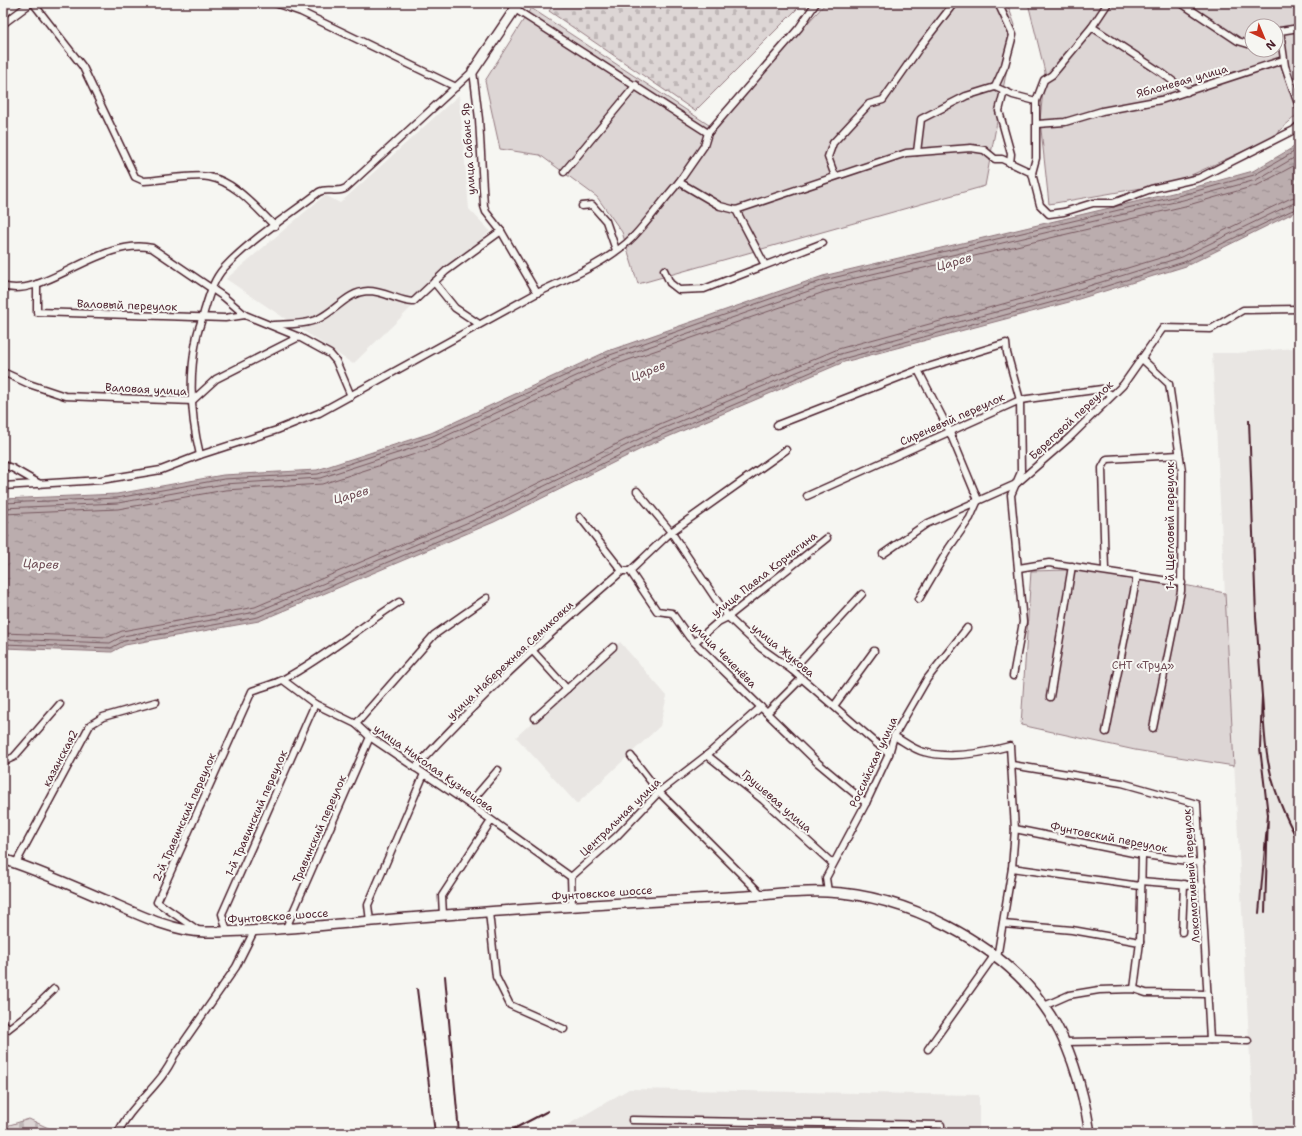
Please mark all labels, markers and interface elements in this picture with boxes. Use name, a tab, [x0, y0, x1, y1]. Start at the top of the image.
north arrow	[1244, 18, 1284, 58]
text: N	[1262, 36, 1279, 53]
street label: Яблоневая улица	[1135, 61, 1230, 102]
street label: улица Сабанс Яр	[458, 102, 479, 196]
water label: Царев	[935, 249, 974, 275]
street label: Валовый переулок	[76, 296, 178, 315]
water label: Царев	[628, 357, 668, 385]
street label: Береговой переулок	[1026, 377, 1117, 463]
street label: Валовая улица	[105, 380, 187, 399]
street label: Сиреневый переулок	[897, 390, 1007, 449]
street label: 1-й Щегловый переулок	[1163, 462, 1178, 590]
water label: Царев	[332, 482, 371, 508]
street label: улица Павла Корчагина	[708, 528, 820, 621]
water label: Царев	[23, 555, 60, 573]
street label: улица Набережная Семиковки	[444, 598, 577, 723]
street label: улица Чеченёва	[688, 619, 760, 691]
street label: улица Жукова	[748, 620, 818, 681]
park label: СНТ «Труд»	[1112, 658, 1174, 673]
street label: Российская улица	[846, 714, 901, 810]
street label: улица Николая Кузнецова	[370, 721, 497, 816]
street label: казанская2	[39, 727, 82, 789]
street label: 1-й Травинский переулок	[222, 748, 291, 879]
street label: 2-й Травинский переулок	[149, 750, 220, 884]
street label: Грушевая улица	[738, 767, 815, 836]
street label: Травинский переулок	[289, 773, 350, 886]
street label: Центральная улица	[577, 775, 664, 860]
street label: Локомотивный переулок	[1179, 808, 1204, 944]
street label: Фунтовский переулок	[1049, 819, 1169, 856]
street label: Фунтовское шоссе	[551, 882, 653, 905]
street label: Фунтовское шоссе	[227, 905, 329, 928]

